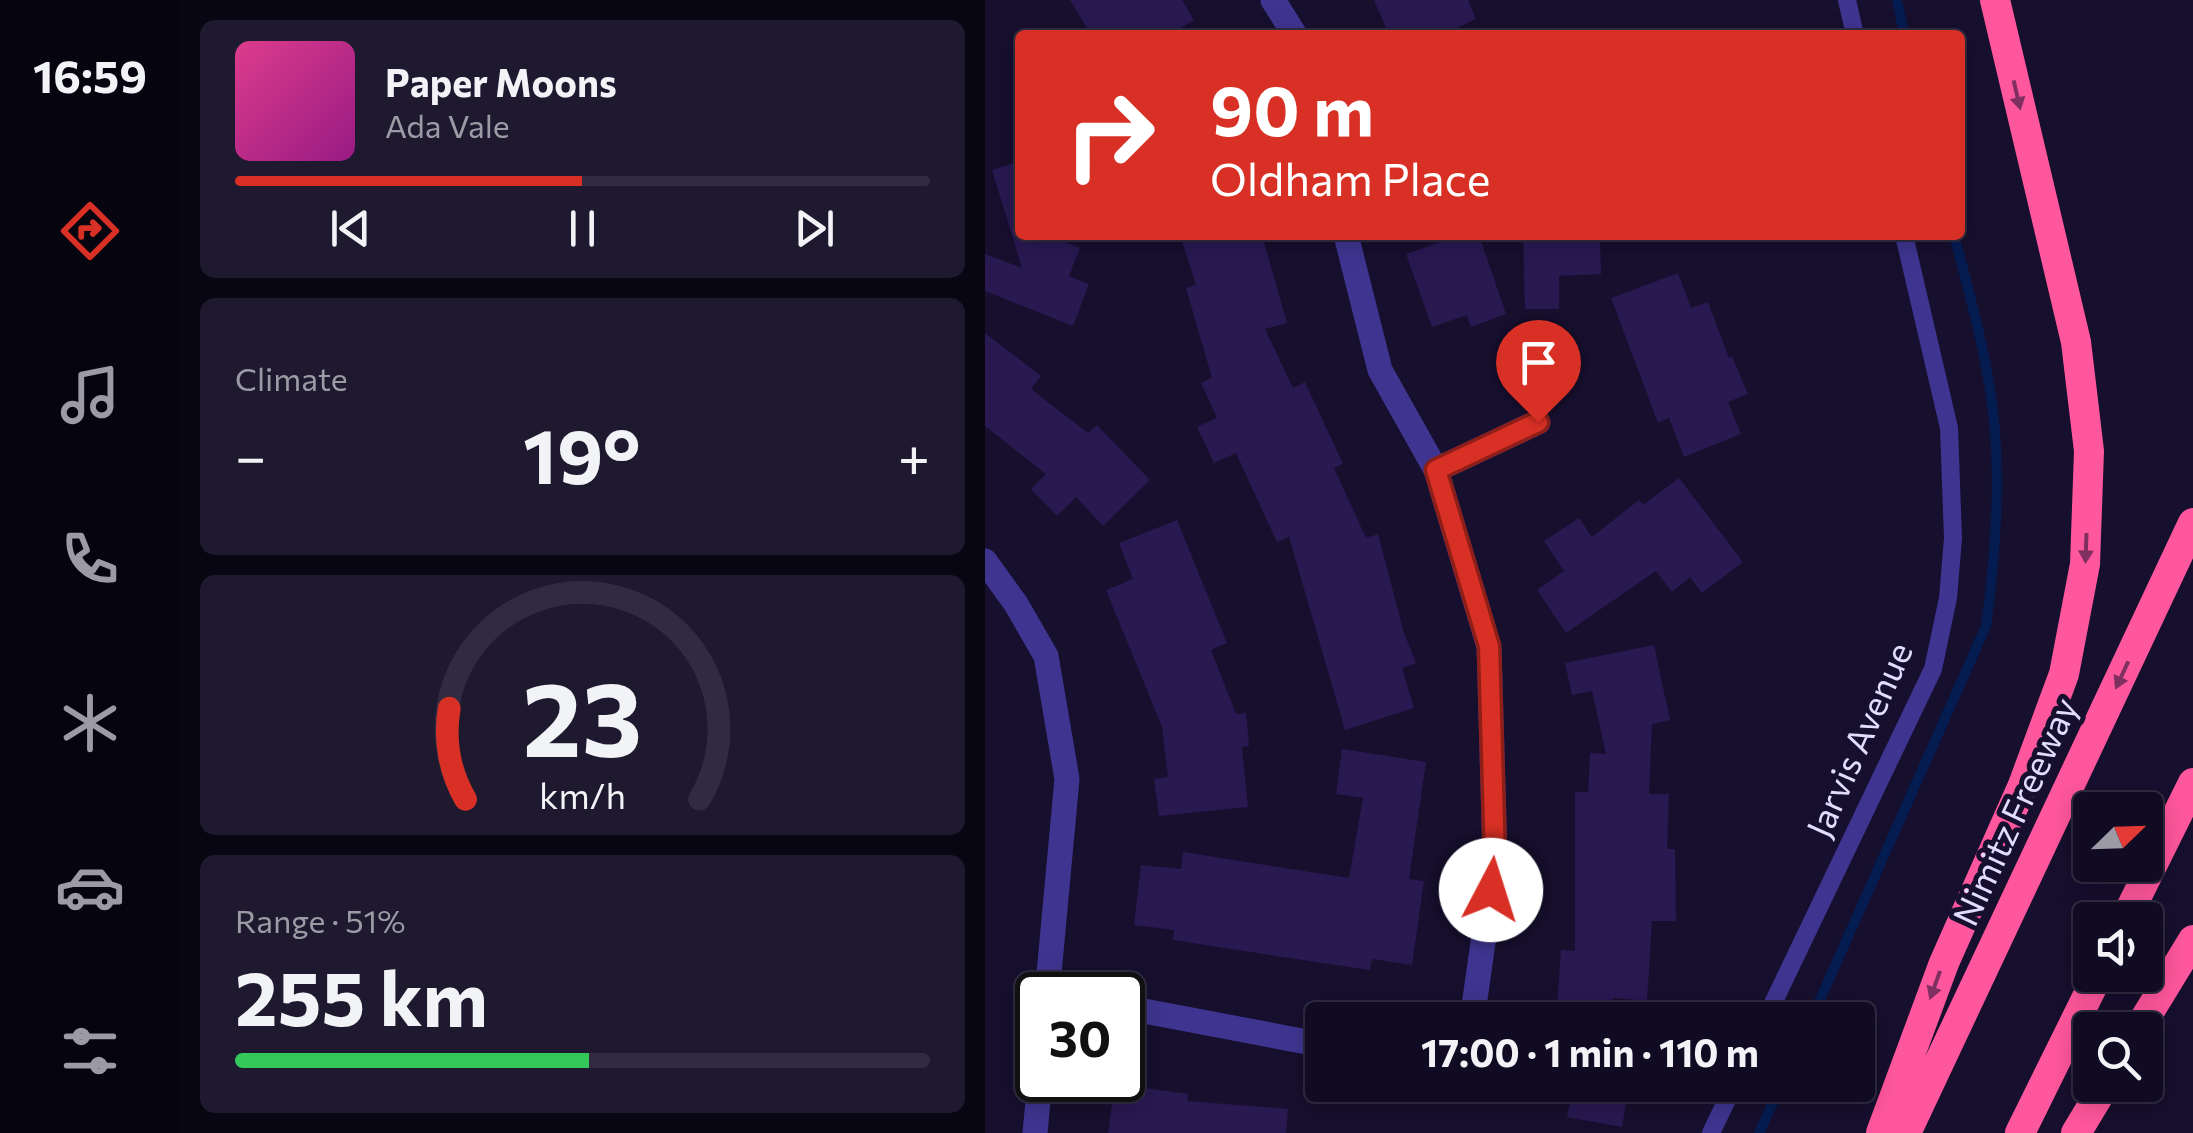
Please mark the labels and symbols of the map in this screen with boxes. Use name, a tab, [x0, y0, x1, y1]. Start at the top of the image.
one-way arrow	[2010, 80, 2025, 111]
pin	[1496, 320, 1581, 423]
one-way arrow	[2077, 533, 2093, 565]
street label: Jarvis Avenue	[1796, 635, 1920, 843]
one-way arrow	[2113, 661, 2130, 690]
street label: Nimitz Freeway	[1942, 690, 2085, 932]
north arrow	[2073, 792, 2163, 882]
position arrow	[1439, 838, 1543, 942]
one-way arrow	[1927, 971, 1943, 1001]
speed limit sign: 30	[1015, 972, 1145, 1102]

